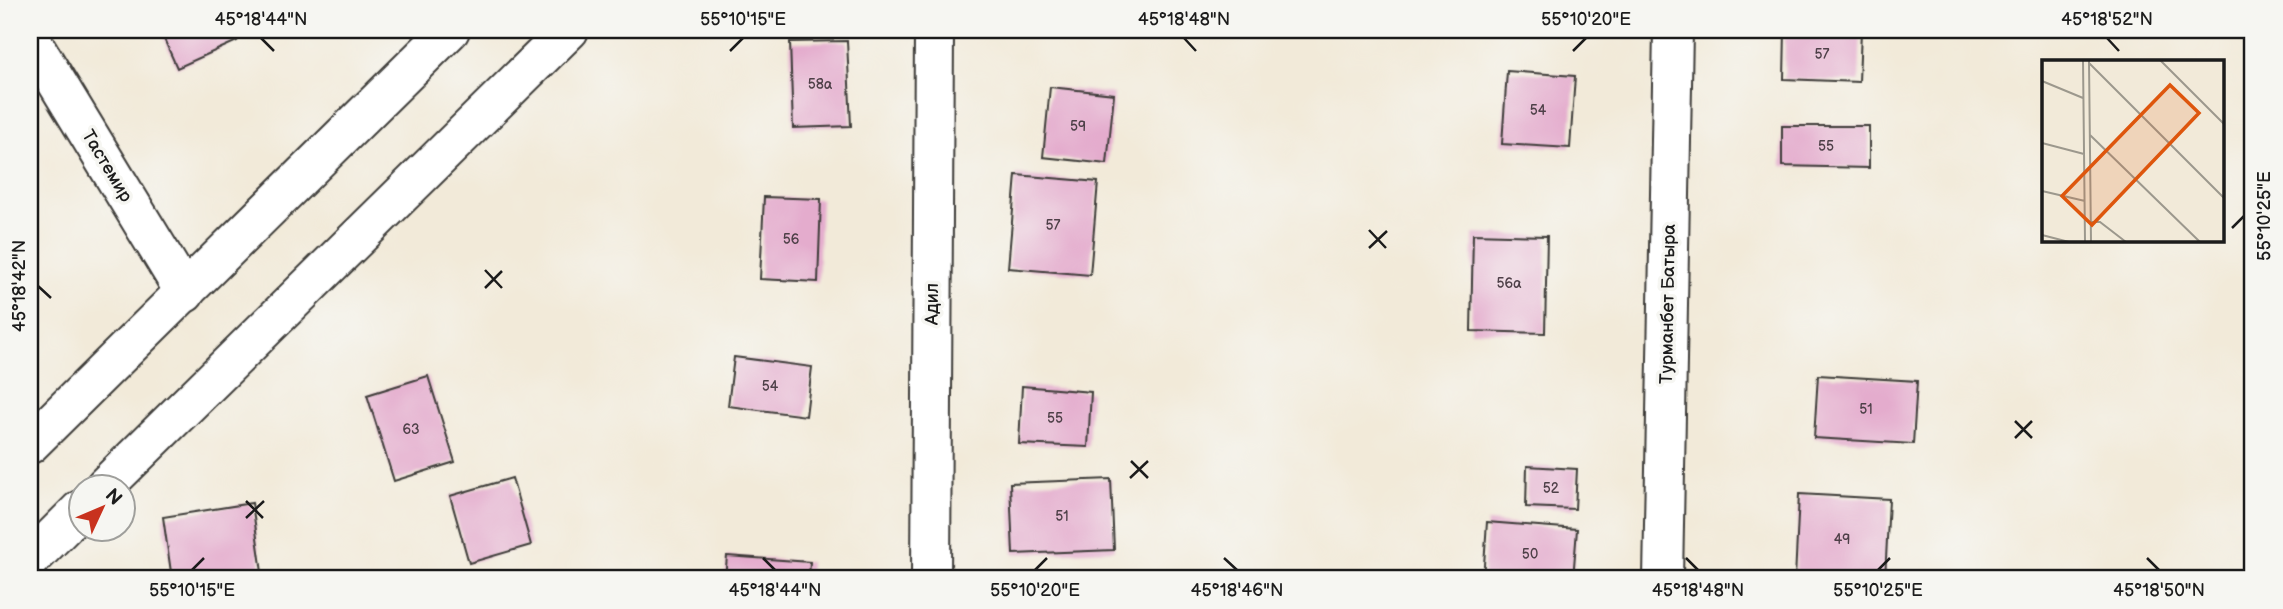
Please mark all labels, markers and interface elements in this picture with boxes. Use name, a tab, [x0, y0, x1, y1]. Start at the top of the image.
text: 45°18'44"N	[214, 9, 308, 30]
text: 55°10'15"E	[700, 9, 786, 30]
text: 45°18'48"N	[1138, 9, 1230, 30]
text: 55°10'20"E	[1541, 9, 1631, 30]
text: 45°18'52"N	[2061, 9, 2153, 30]
house number: 57	[1815, 46, 1830, 63]
inset map	[2042, 60, 2224, 242]
house number: 58а	[808, 76, 833, 93]
house number: 54	[1530, 102, 1547, 119]
house number: 59	[1070, 118, 1086, 135]
street label: Тастемир	[77, 126, 137, 206]
house number: 55	[1818, 138, 1834, 155]
text: 55°10'25"E	[2254, 171, 2275, 261]
house number: 57	[1046, 217, 1061, 234]
street label: Турманбет Батыра	[1656, 224, 1680, 384]
house number: 56	[783, 231, 800, 248]
text: 45°18'42"N	[9, 240, 30, 332]
house number: 56а	[1497, 275, 1522, 292]
street label: Адил	[922, 283, 943, 326]
house number: 54	[762, 378, 779, 395]
house number: 51	[1859, 401, 1873, 418]
house number: 55	[1047, 410, 1063, 427]
house number: 63	[402, 421, 420, 438]
north arrow	[66, 472, 136, 542]
house number: 52	[1543, 480, 1560, 497]
text: N	[100, 484, 126, 510]
house number: 51	[1055, 508, 1069, 525]
house number: 49	[1834, 531, 1850, 548]
house number: 50	[1522, 546, 1538, 563]
text: 55°10'15"E	[149, 580, 235, 601]
text: 45°18'44"N	[728, 580, 822, 601]
text: 55°10'20"E	[990, 580, 1080, 601]
text: 45°18'46"N	[1190, 580, 1284, 601]
text: 45°18'48"N	[1652, 580, 1744, 601]
text: 55°10'25"E	[1833, 580, 1923, 601]
text: 45°18'50"N	[2113, 580, 2205, 601]

